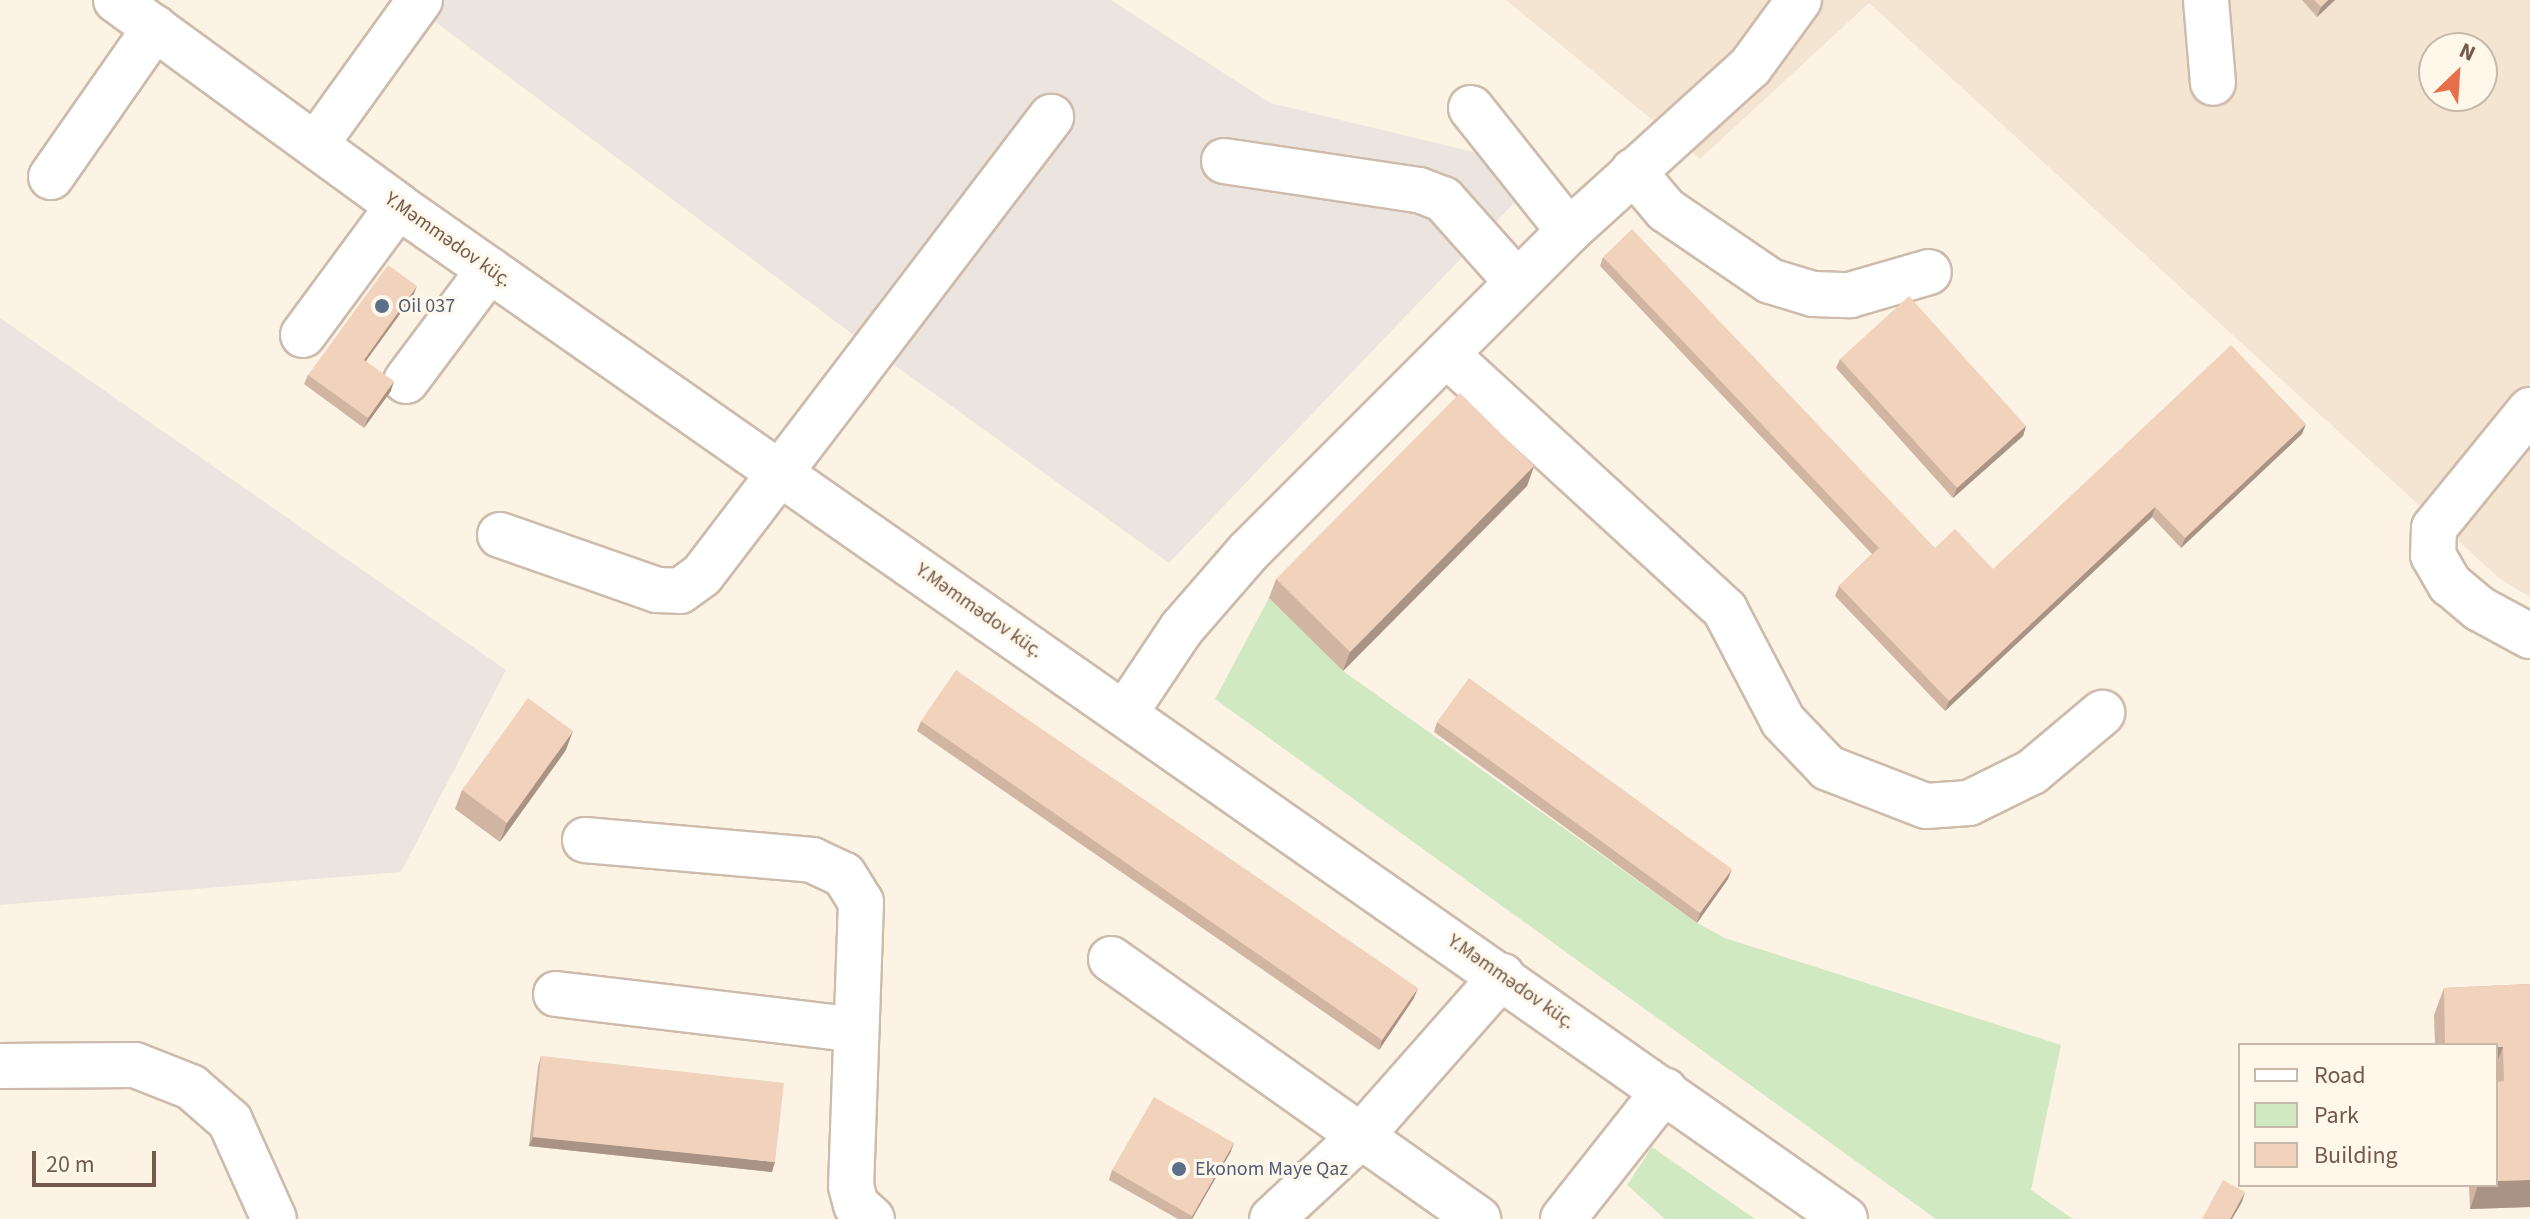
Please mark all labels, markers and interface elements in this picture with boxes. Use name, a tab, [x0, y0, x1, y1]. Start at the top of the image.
north arrow	[2418, 32, 2498, 112]
text: N	[2454, 34, 2481, 70]
street label: Y.Məmmədov küç.	[380, 187, 516, 293]
place label: Oil 037	[398, 294, 455, 318]
marker: Oil 037	[373, 297, 391, 315]
street label: Y.Məmmədov küç.	[911, 558, 1047, 664]
street label: Y.Məmmədov küç.	[1443, 929, 1579, 1035]
legend	[2238, 1043, 2498, 1187]
text: Road	[2314, 1058, 2366, 1093]
text: Park	[2314, 1098, 2359, 1133]
scale bar	[36, 1135, 160, 1185]
text: Building	[2314, 1138, 2398, 1173]
text: 20 m	[46, 1147, 95, 1182]
place label: Ekonom Maye Qaz	[1195, 1157, 1348, 1181]
marker: Ekonom Maye Qaz	[1170, 1160, 1188, 1178]

